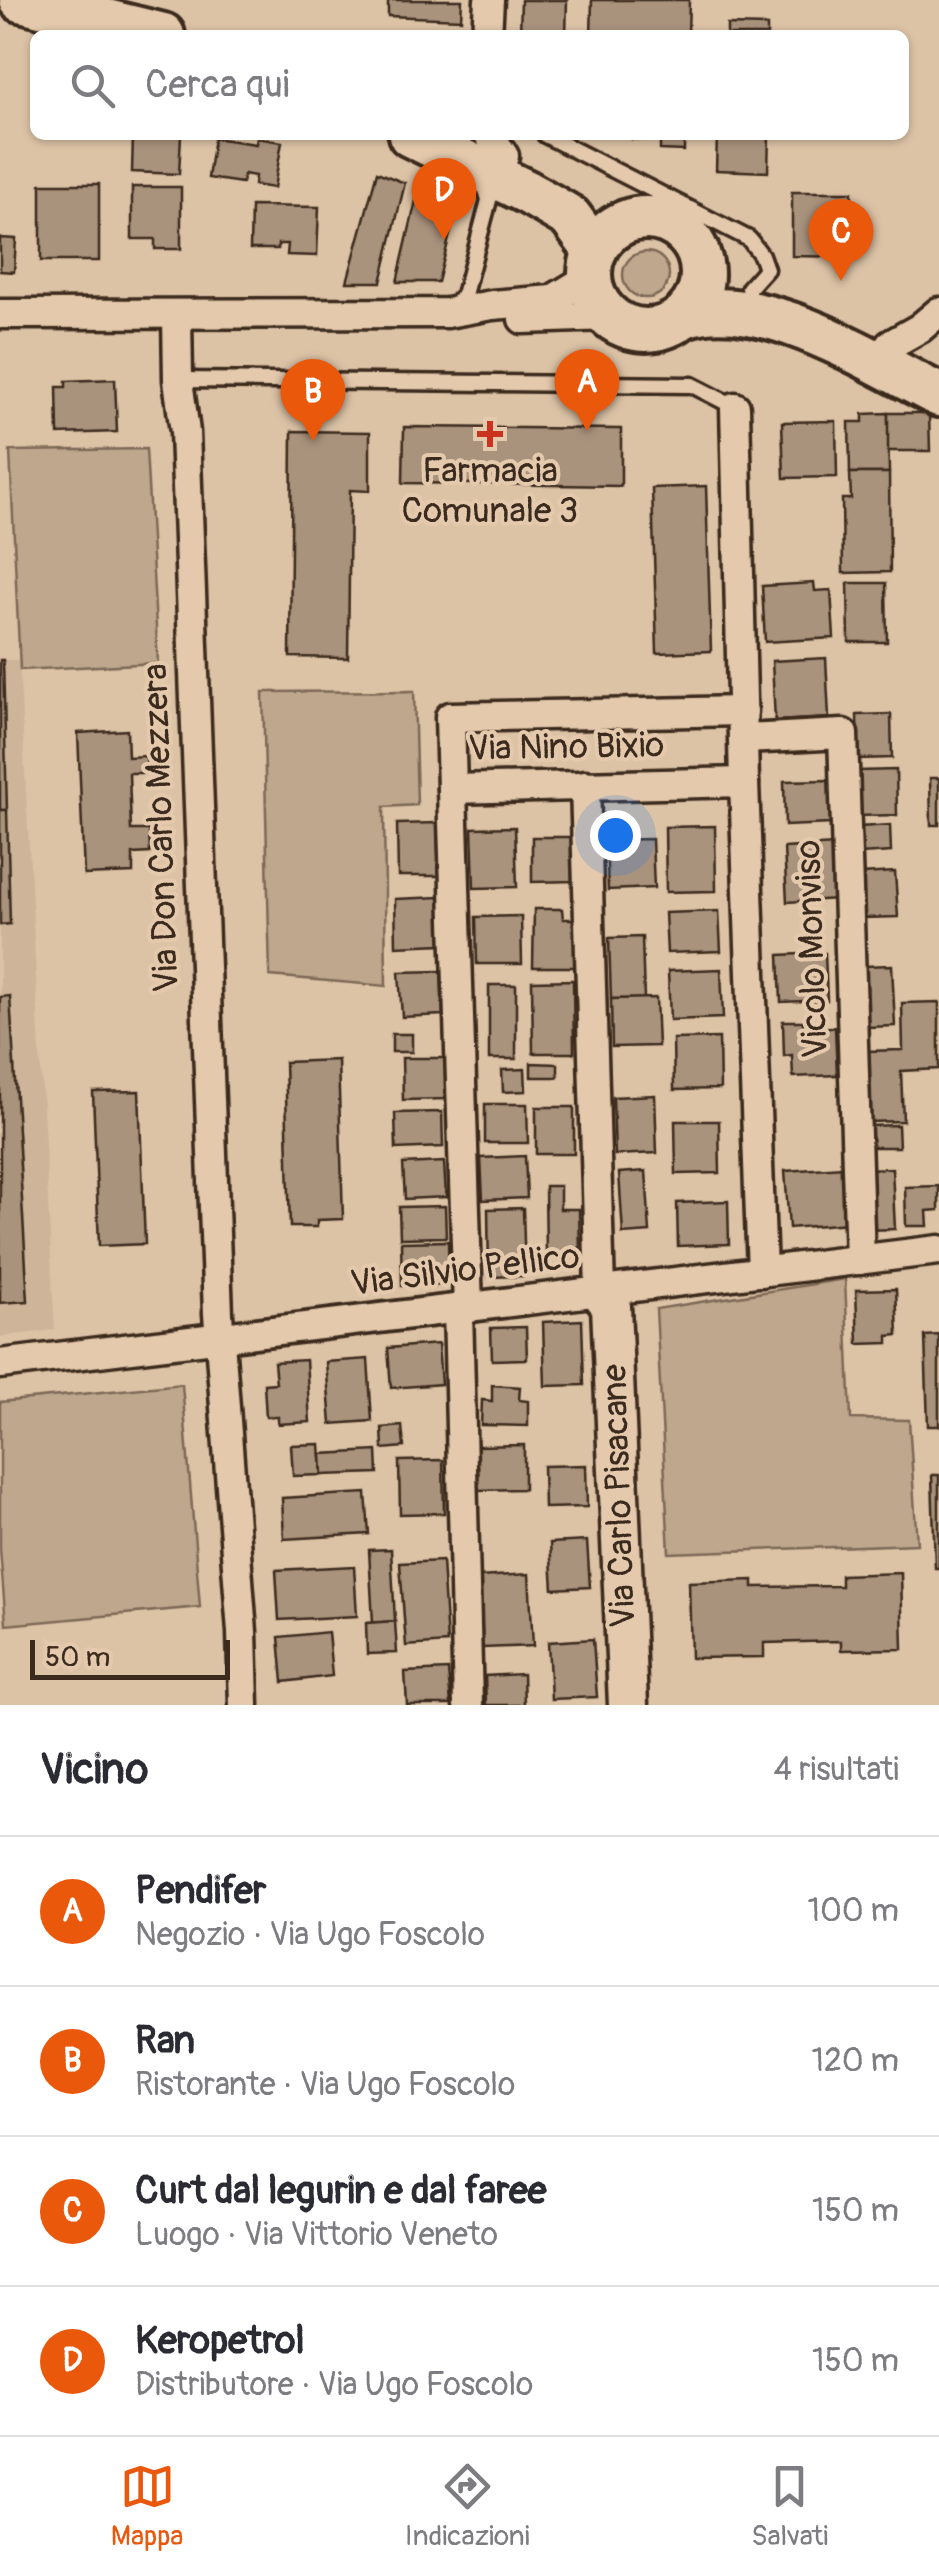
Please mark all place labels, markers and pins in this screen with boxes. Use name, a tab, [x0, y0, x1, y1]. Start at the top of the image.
pin: D	[412, 158, 476, 240]
pin: C	[808, 198, 874, 281]
pin: A	[554, 348, 620, 431]
pin: B	[280, 358, 346, 441]
marker: Farmacia Comunale 3	[479, 423, 501, 445]
place label: Farmacia Comunale 3	[402, 449, 578, 533]

